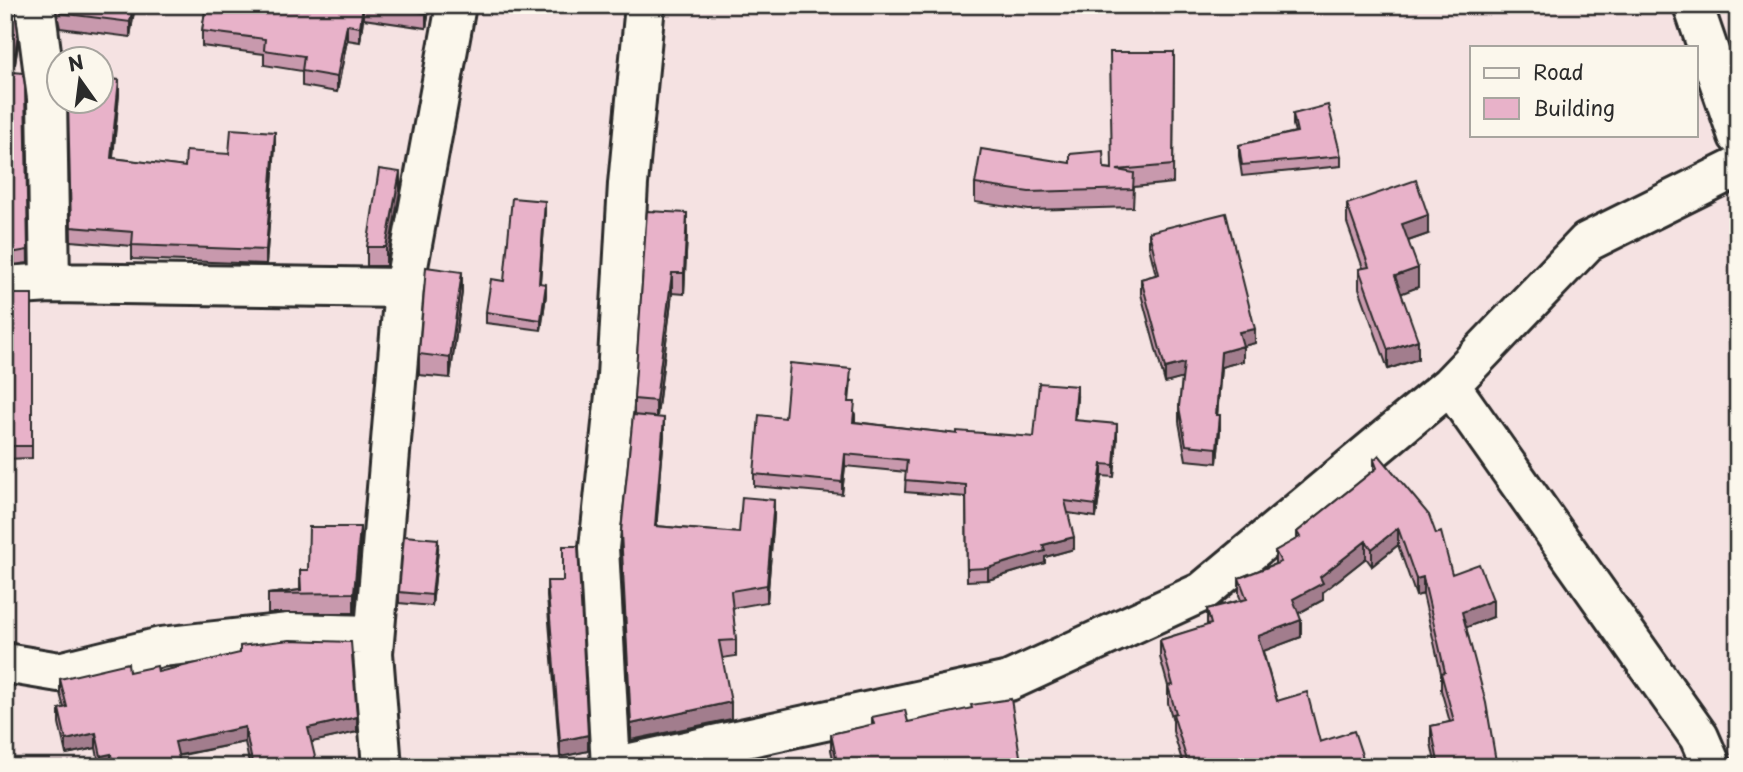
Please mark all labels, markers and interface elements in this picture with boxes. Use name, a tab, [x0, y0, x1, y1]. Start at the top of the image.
north arrow	[46, 46, 116, 116]
legend	[1470, 46, 1698, 136]
text: N	[65, 47, 86, 78]
text: Road	[1533, 55, 1584, 87]
text: Building	[1533, 91, 1615, 123]

